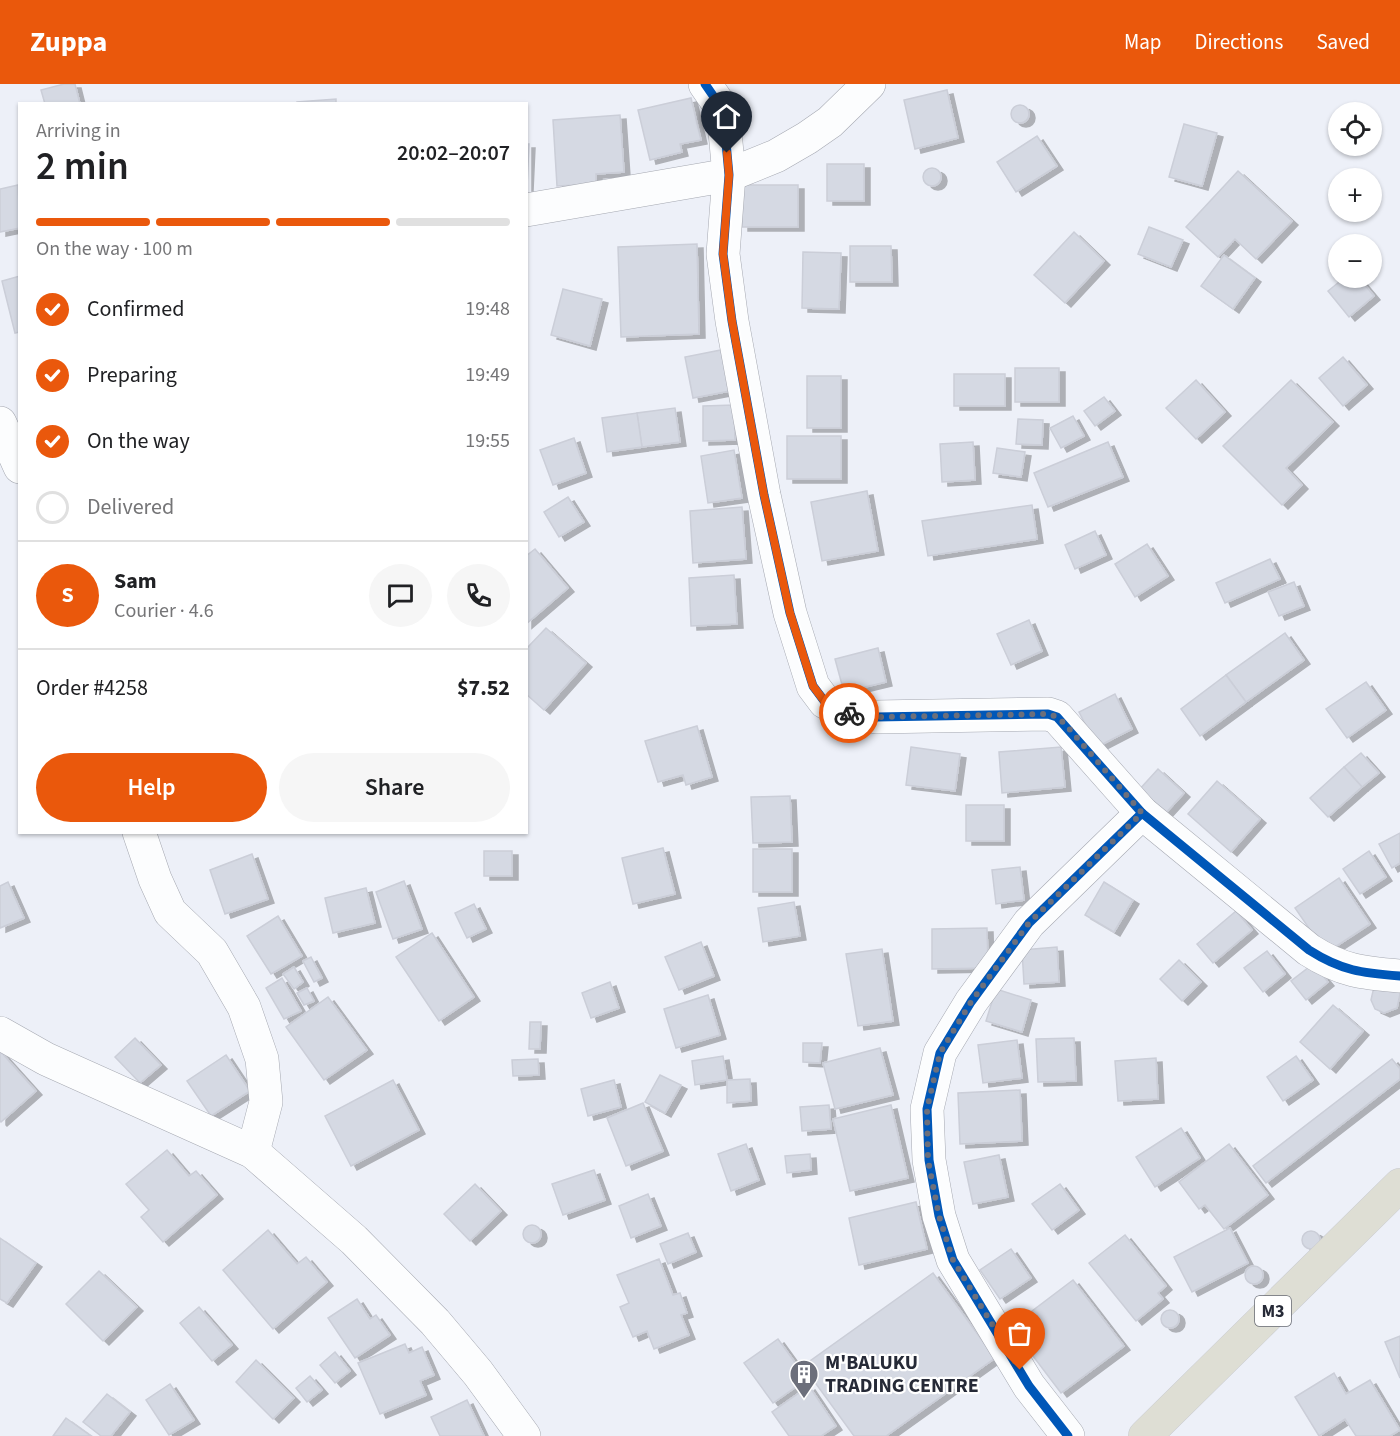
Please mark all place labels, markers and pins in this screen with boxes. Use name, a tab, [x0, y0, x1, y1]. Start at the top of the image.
pin	[701, 91, 752, 153]
pin	[994, 1308, 1045, 1370]
place label: M'BALUKU TRADING CENTRE	[825, 1349, 979, 1400]
building icon: M'BALUKU TRADING CENTRE	[788, 1358, 820, 1400]

